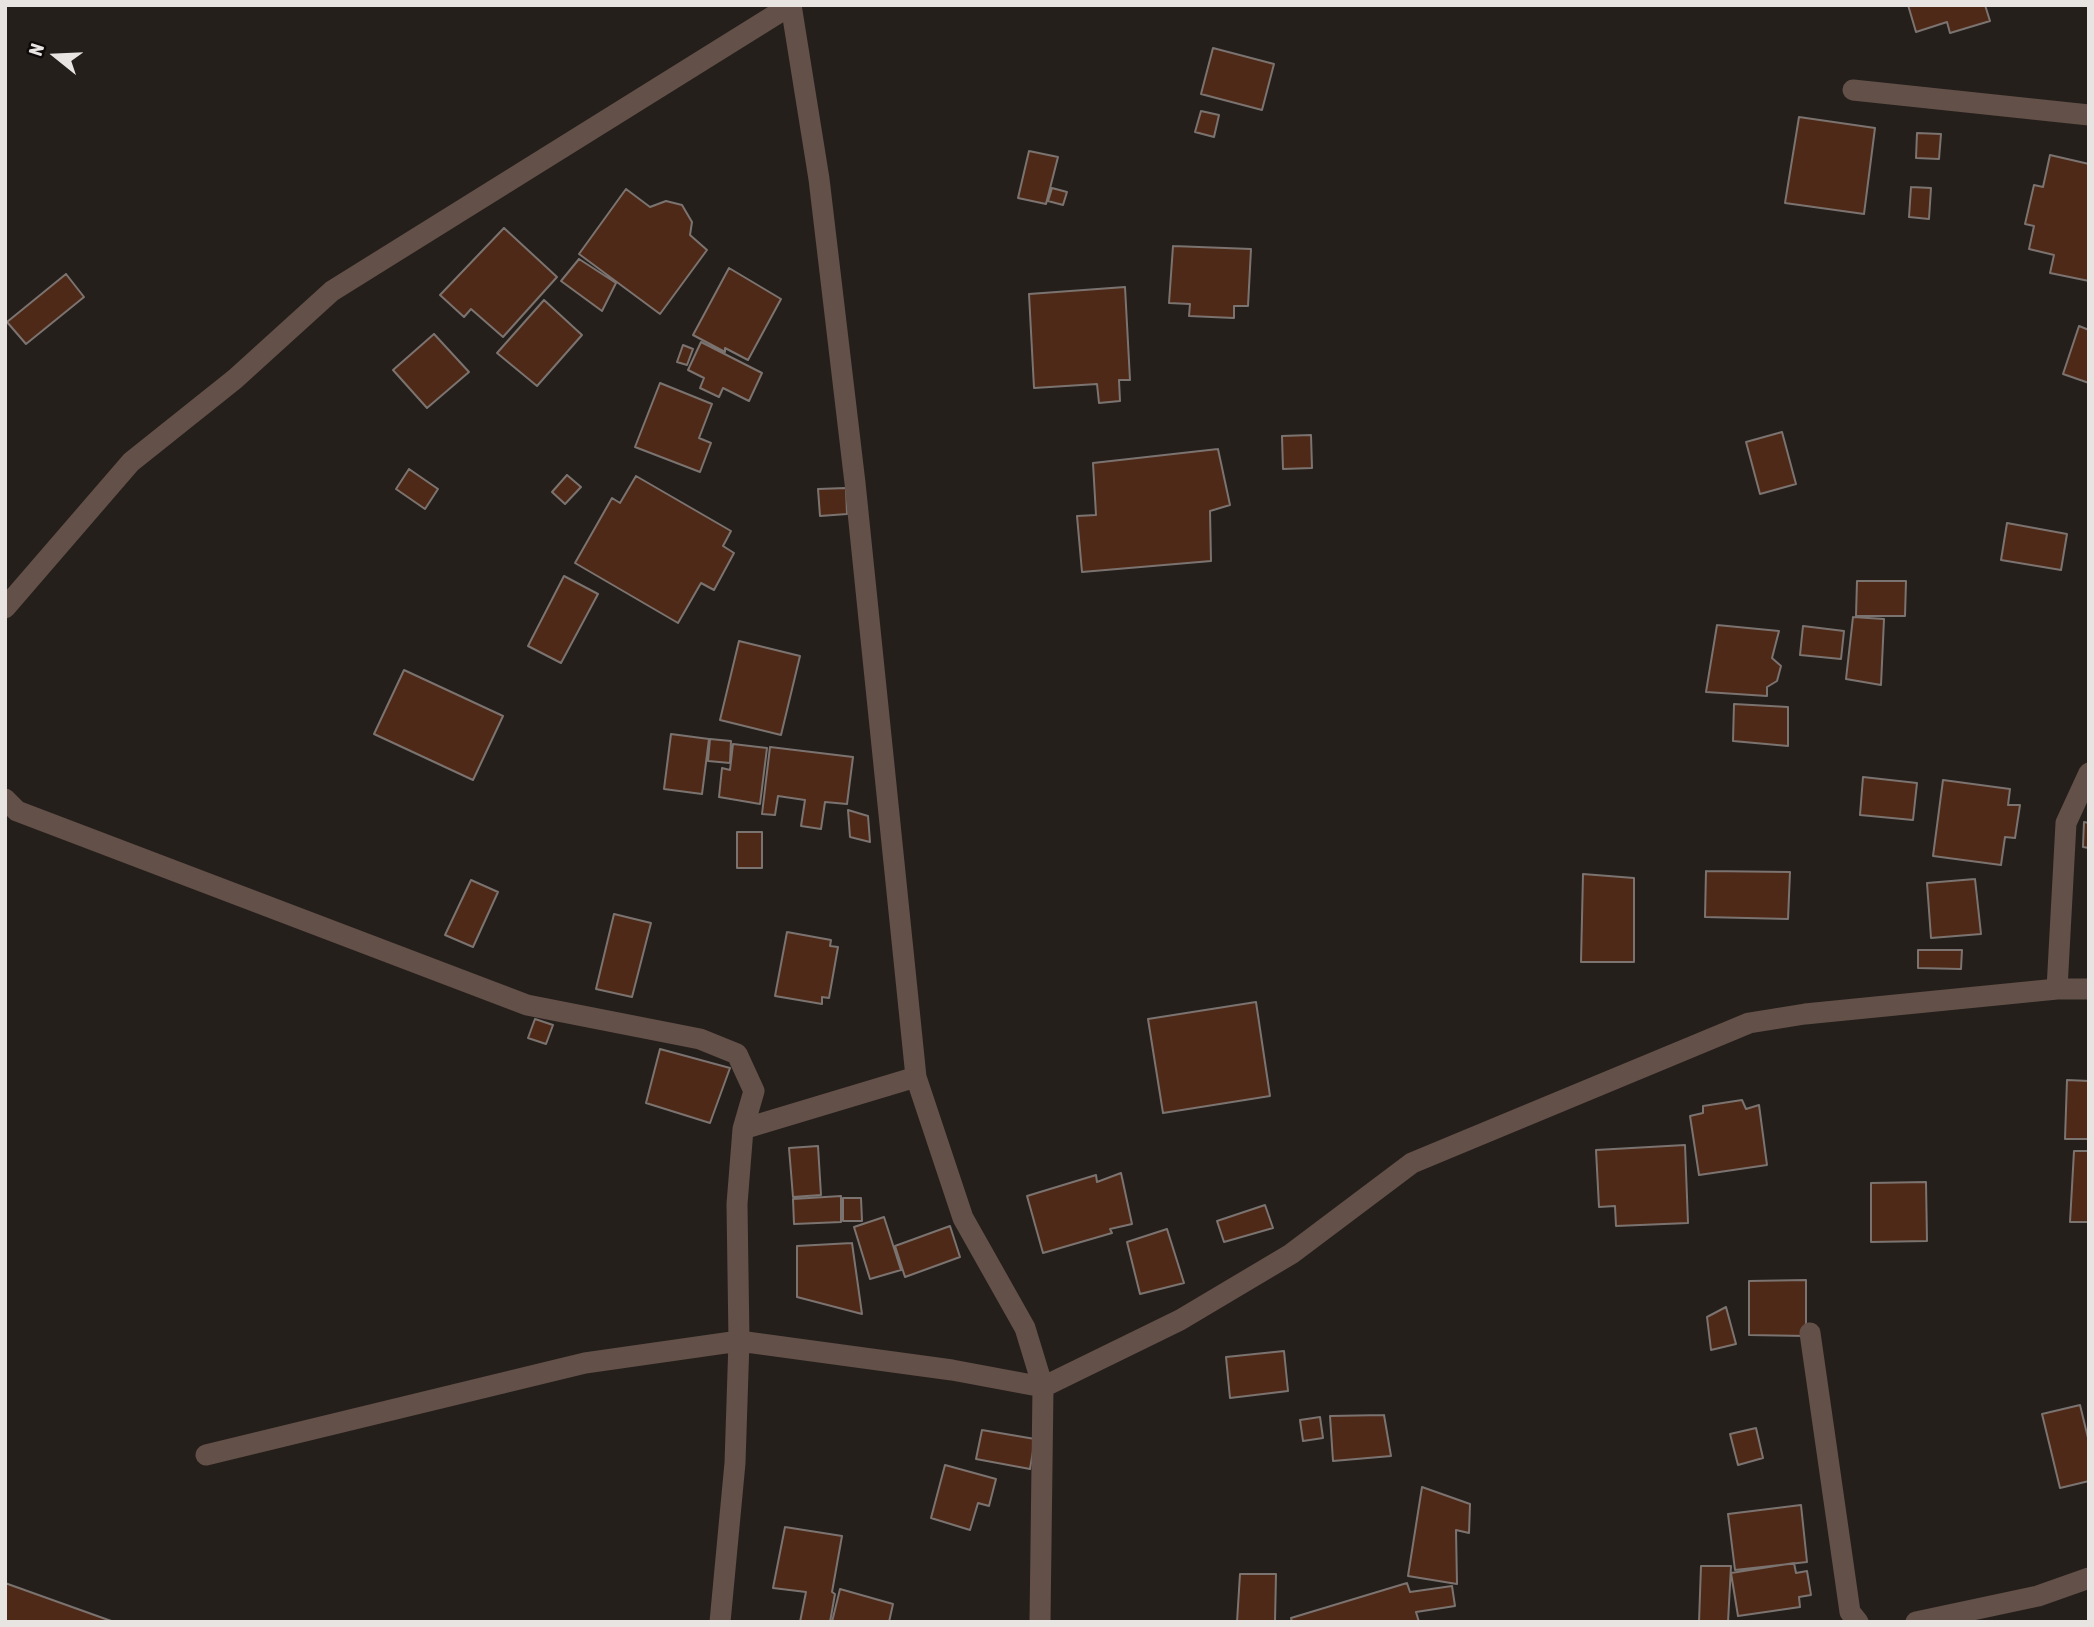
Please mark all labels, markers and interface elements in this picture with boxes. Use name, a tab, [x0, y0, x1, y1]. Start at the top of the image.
north arrow	[21, 21, 91, 91]
text: N	[24, 41, 48, 58]

